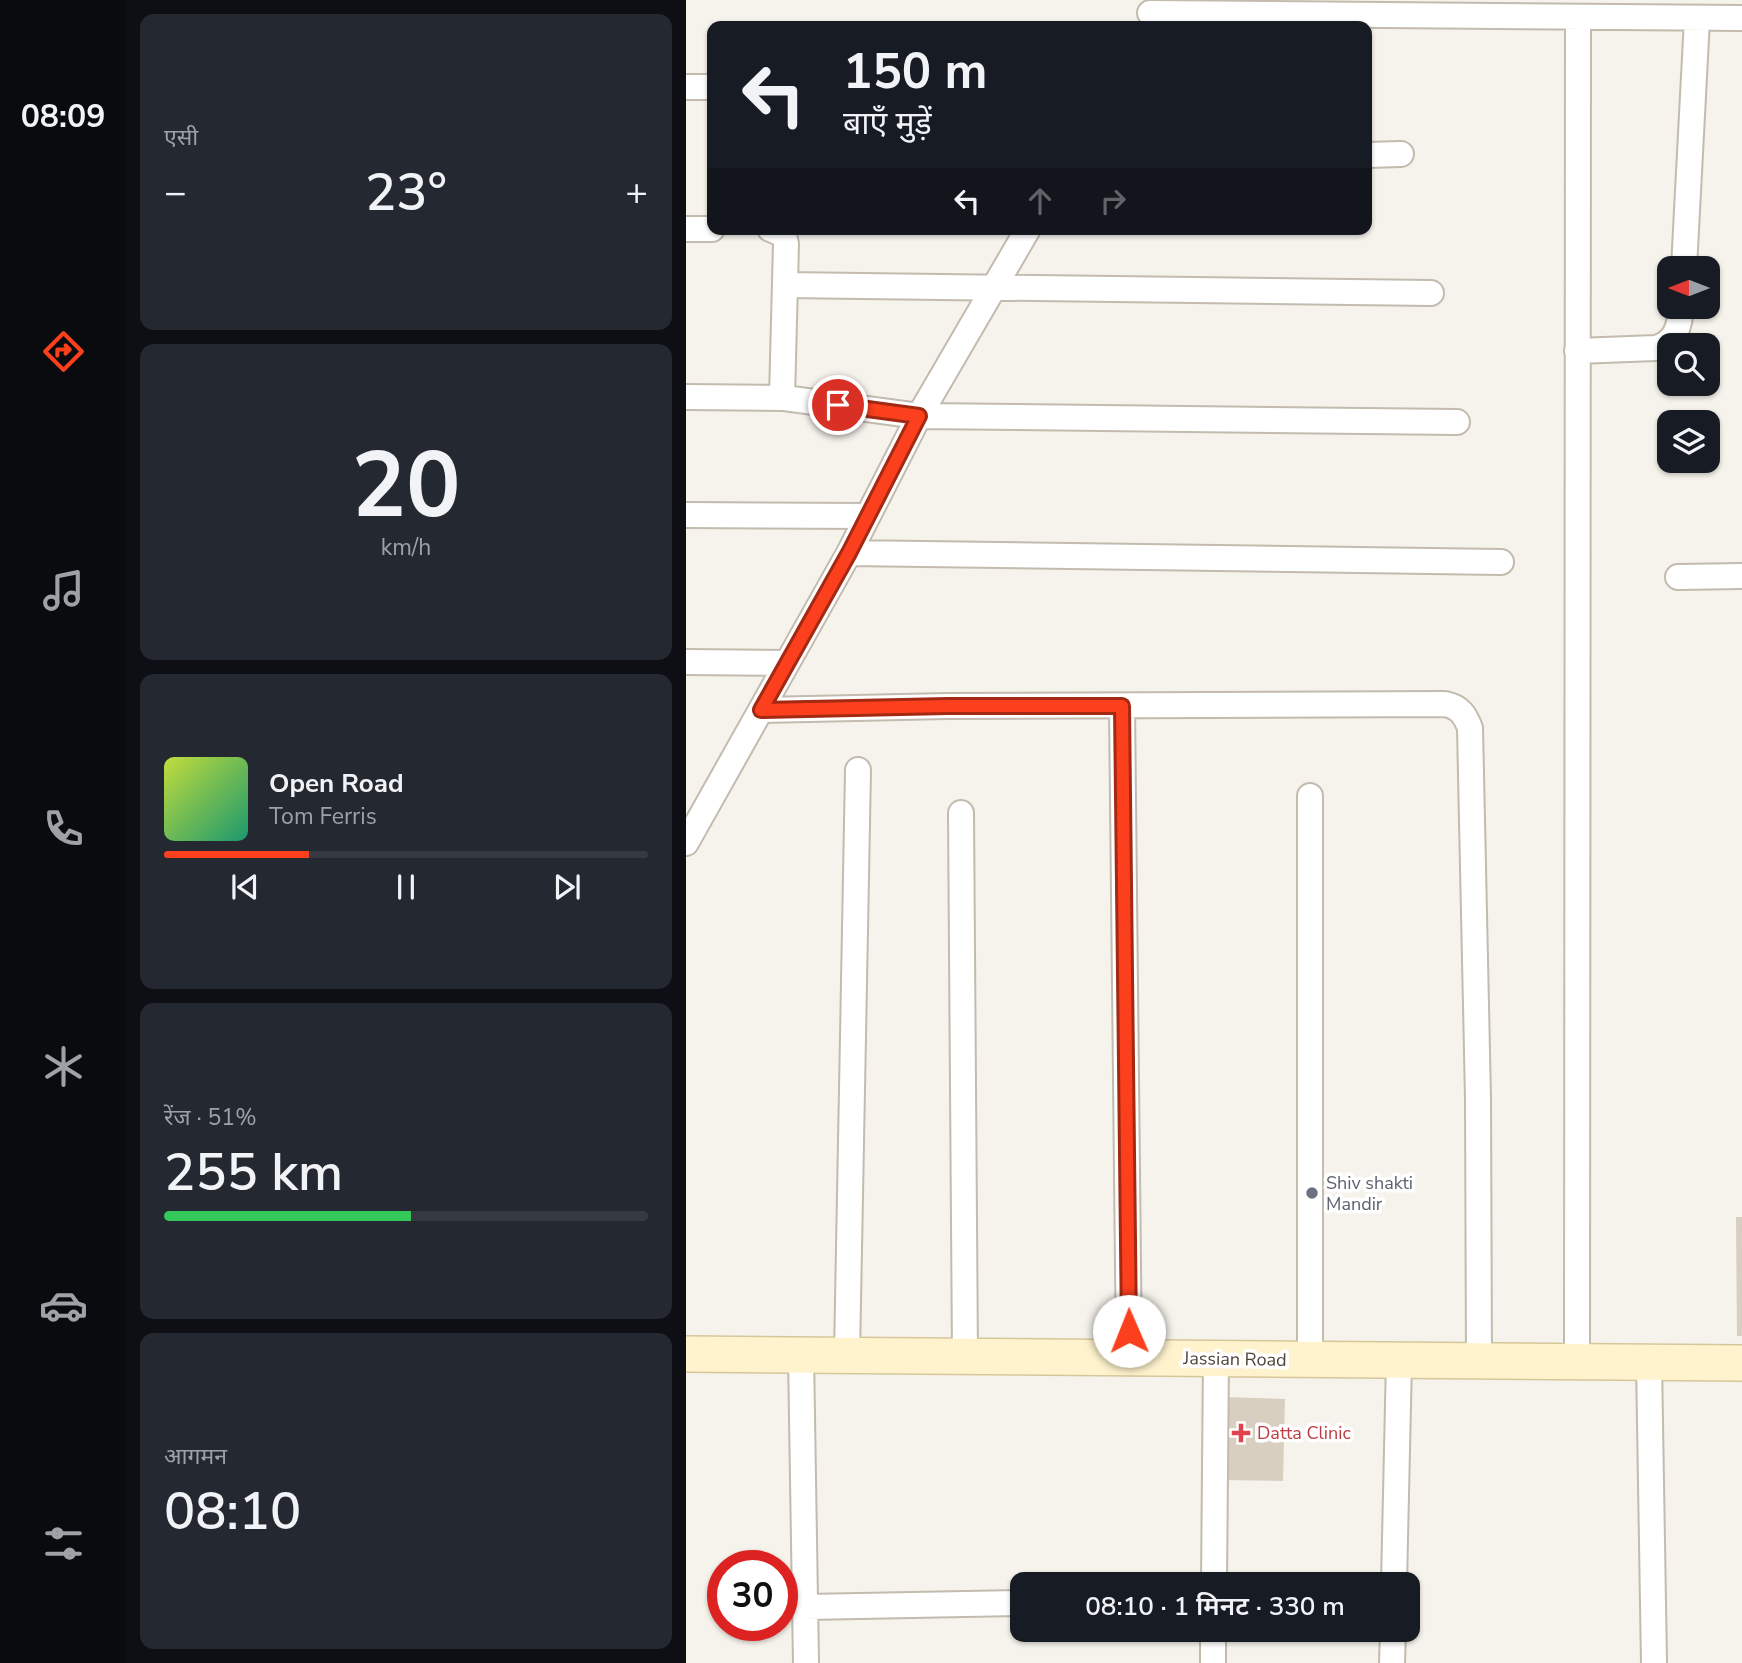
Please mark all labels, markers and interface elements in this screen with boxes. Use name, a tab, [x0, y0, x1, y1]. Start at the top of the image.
text: 150 m	[843, 38, 987, 105]
icon: left	[728, 49, 819, 140]
text: 08:09	[21, 95, 105, 138]
text: बाएँ मुड़ें	[843, 102, 932, 145]
text: एसी	[164, 122, 198, 153]
text: 23°	[365, 157, 447, 228]
text: −	[164, 167, 187, 218]
text: +	[625, 167, 648, 218]
icon: left	[948, 182, 986, 220]
icon: ahead	[1021, 182, 1059, 220]
icon: right	[1094, 182, 1132, 220]
north arrow	[1657, 256, 1720, 318]
map controls	[1657, 256, 1720, 473]
icon: directions	[39, 327, 88, 376]
button: search	[1657, 333, 1720, 396]
pin	[808, 375, 868, 435]
icon: arrive	[819, 386, 857, 424]
button: layers	[1657, 410, 1720, 473]
text: 20	[351, 424, 461, 548]
text: km/h	[381, 532, 431, 563]
icon: music	[39, 566, 88, 615]
text: Open Road	[269, 766, 404, 801]
text: Tom Ferris	[269, 801, 377, 832]
icon: phone	[39, 804, 88, 853]
icon: previous	[226, 868, 264, 906]
icon: pause	[387, 868, 425, 906]
icon: next	[548, 868, 586, 906]
icon: climate	[39, 1042, 88, 1091]
text: रेंज · 51%	[164, 1102, 257, 1133]
text: 255 km	[164, 1137, 343, 1208]
place label: Shiv shakti Mandir	[1326, 1171, 1413, 1216]
marker: Shiv shakti Mandir	[1304, 1185, 1320, 1201]
icon: car	[39, 1281, 88, 1330]
position arrow	[1092, 1294, 1166, 1368]
street label: Jassian Road	[1182, 1346, 1287, 1372]
place label: Datta Clinic	[1257, 1421, 1351, 1445]
marker: Datta Clinic	[1231, 1423, 1251, 1443]
text: आगमन	[164, 1441, 227, 1472]
text: 08:10	[164, 1476, 301, 1547]
icon: filters	[39, 1519, 88, 1568]
speed limit sign: 30	[707, 1550, 798, 1641]
text: 08:10 · 1 मिनट · 330 m	[1085, 1589, 1345, 1624]

